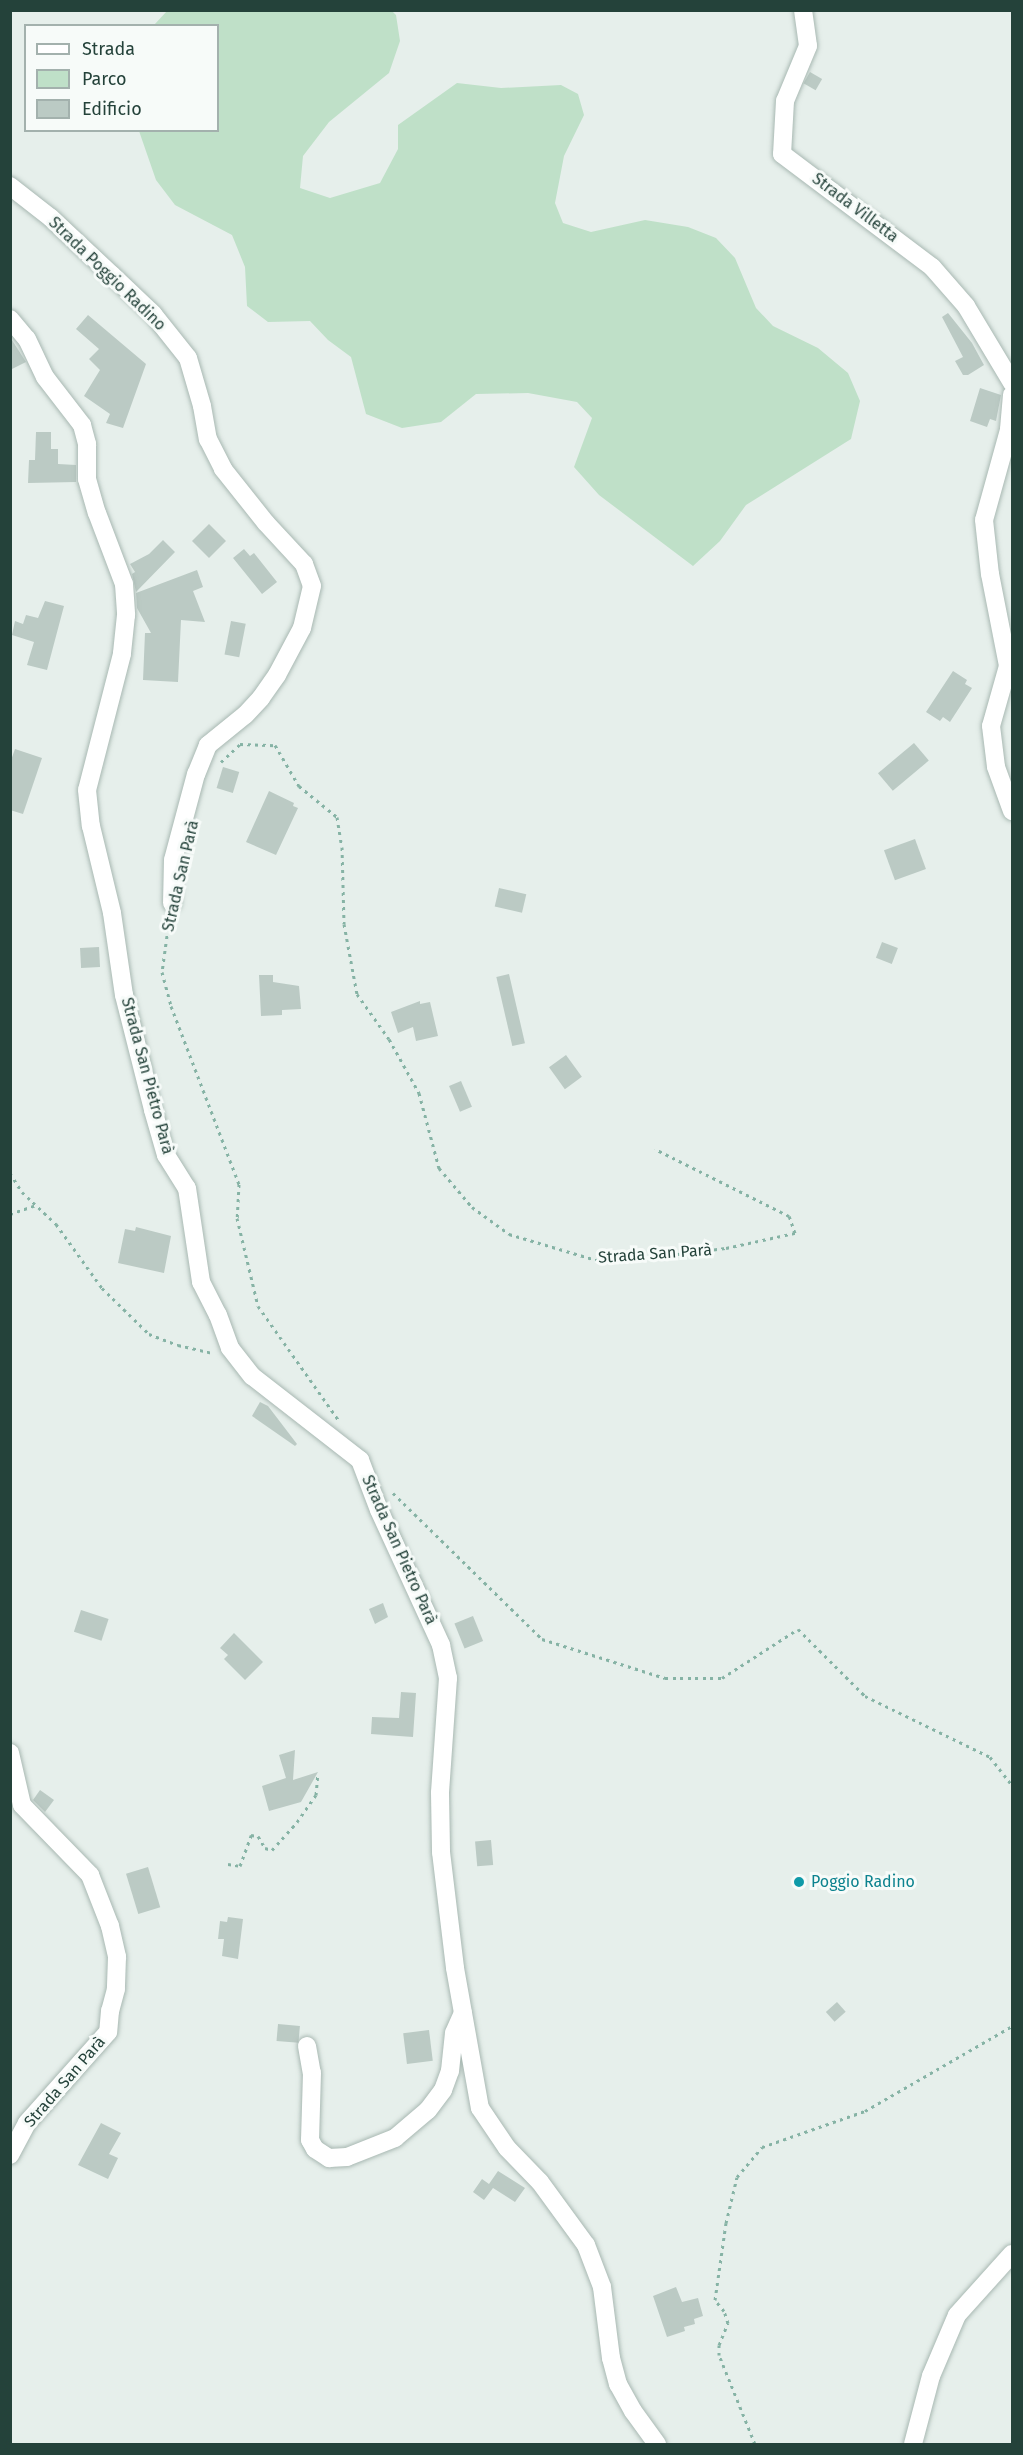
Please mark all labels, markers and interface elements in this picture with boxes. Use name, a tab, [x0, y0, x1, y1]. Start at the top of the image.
legend	[24, 24, 219, 132]
text: Strada	[82, 38, 135, 60]
text: Parco	[82, 68, 126, 90]
text: Edificio	[82, 98, 142, 120]
street label: Strada Villetta	[808, 169, 902, 247]
street label: Strada Poggio Radino	[44, 213, 170, 335]
street label: Strada San Parà	[159, 818, 203, 934]
street label: Strada San Pietro Parà	[117, 996, 177, 1156]
street label: Strada San Parà	[598, 1240, 712, 1268]
street label: Strada San Pietro Parà	[357, 1472, 441, 1628]
place label: Poggio Radino	[811, 1872, 915, 1892]
marker: Poggio Radino	[792, 1875, 806, 1889]
street label: Strada San Parà	[20, 2033, 110, 2131]

